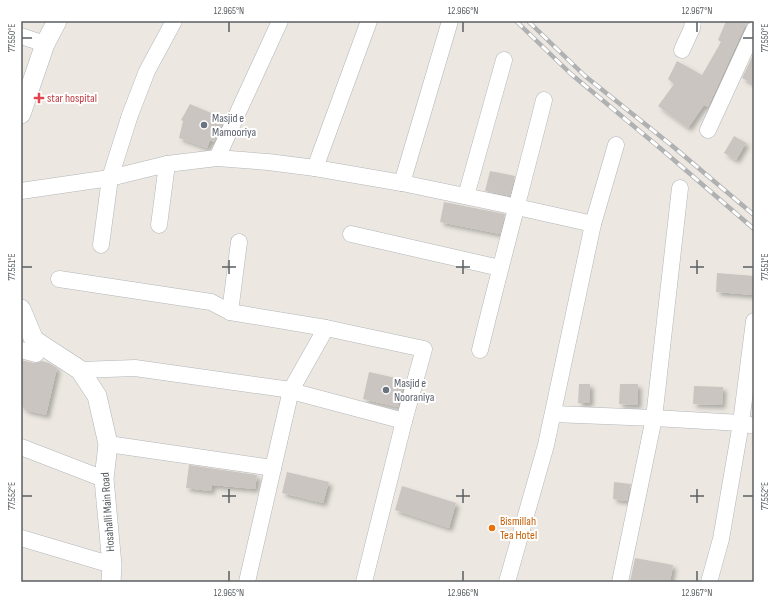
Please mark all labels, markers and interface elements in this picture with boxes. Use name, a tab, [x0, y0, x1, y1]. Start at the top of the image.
text: 12.965°N	[214, 5, 244, 17]
text: 12.966°N	[448, 5, 478, 17]
text: 12.967°N	[682, 5, 712, 17]
text: 77.550°E	[6, 24, 18, 52]
text: 77.550°E	[759, 24, 771, 52]
place label: star hospital	[47, 91, 97, 106]
marker: star hospital	[34, 93, 44, 103]
place label: Masjid e Mamooriya	[212, 111, 257, 140]
marker: Masjid e Mamooriya	[199, 120, 209, 130]
text: 77.551°E	[6, 253, 18, 281]
text: 77.551°E	[759, 253, 771, 281]
place label: Masjid e Nooraniya	[394, 376, 435, 405]
marker: Masjid e Nooraniya	[381, 385, 391, 395]
street label: Hosahalli Main Road	[98, 472, 118, 552]
text: 77.552°E	[6, 482, 18, 510]
text: 77.552°E	[759, 482, 771, 510]
place label: Bismillah Tea Hotel	[500, 514, 537, 543]
marker: Bismillah Tea Hotel	[487, 523, 497, 533]
text: 12.965°N	[214, 587, 244, 599]
text: 12.966°N	[448, 587, 478, 599]
text: 12.967°N	[682, 587, 712, 599]

